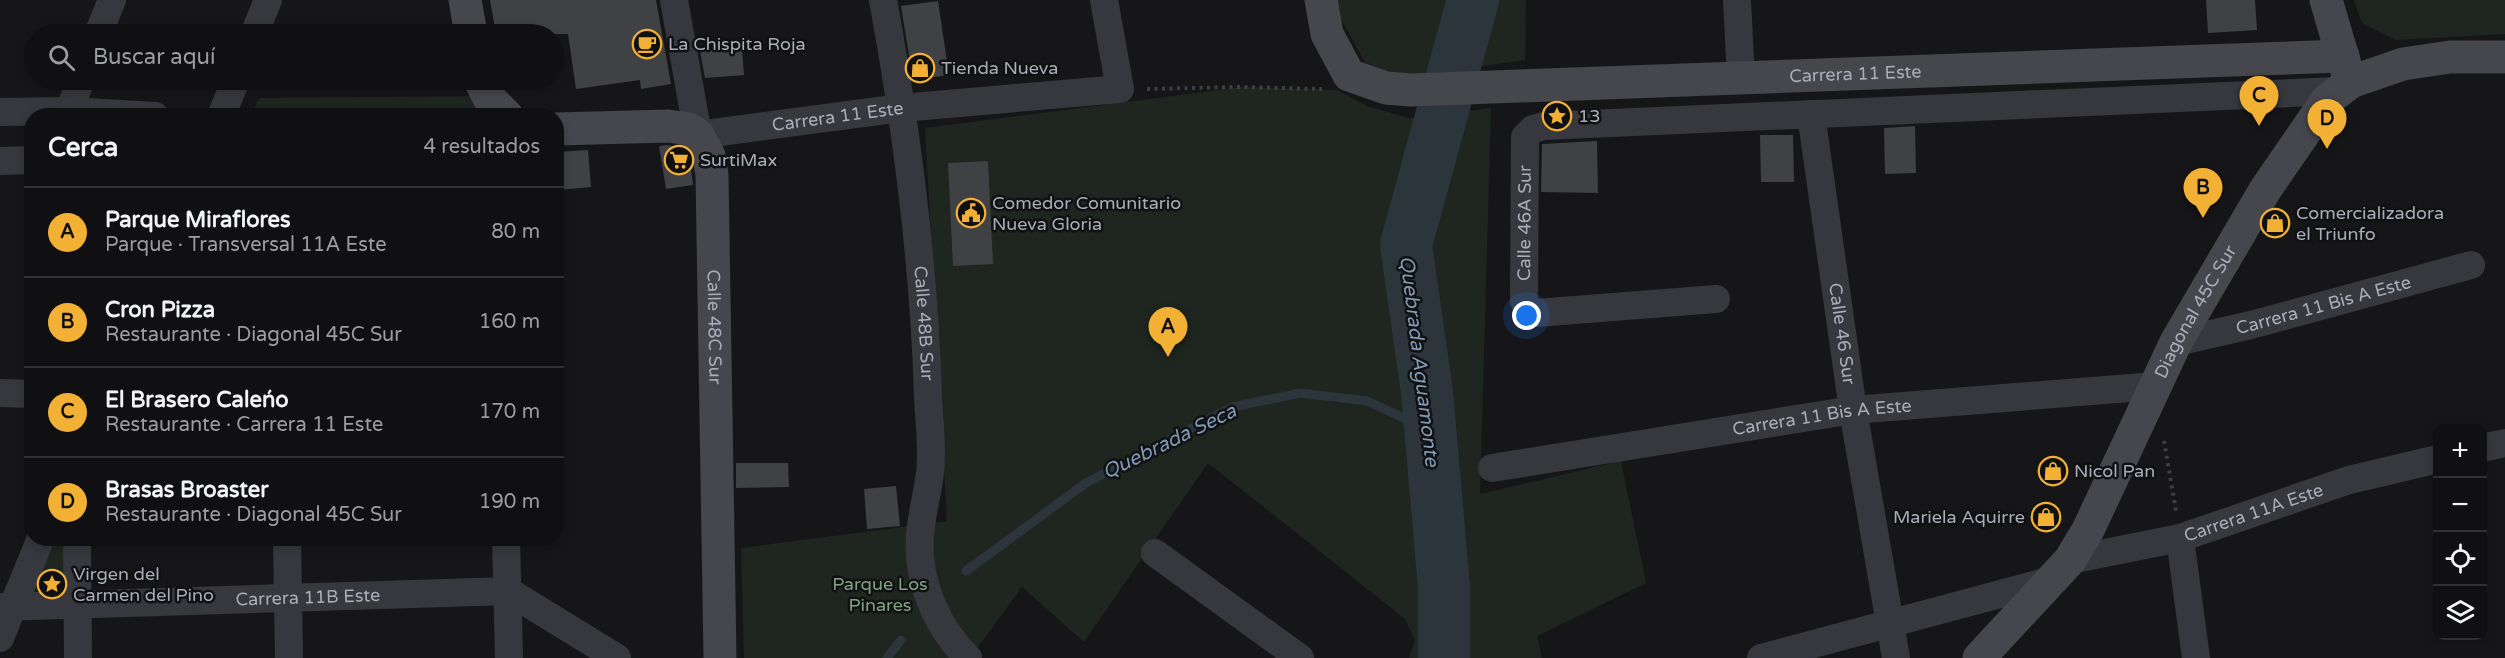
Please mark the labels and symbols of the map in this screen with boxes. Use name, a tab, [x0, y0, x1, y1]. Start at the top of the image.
cafe icon: La Chispita Roja	[631, 28, 663, 60]
place label: La Chispita Roja	[668, 33, 806, 55]
shop icon: Tienda Nueva	[904, 52, 936, 84]
place label: Tienda Nueva	[941, 57, 1058, 79]
street label: Carrera 11 Este	[1789, 60, 1922, 87]
pin: C	[2240, 76, 2278, 126]
street label: Carrera 11 Este	[771, 97, 905, 136]
place icon: 13	[1541, 100, 1573, 132]
pin: D	[2308, 100, 2346, 149]
place label: 13	[1578, 105, 1601, 127]
supermarket icon: SurtiMax	[663, 144, 695, 176]
place label: SurtiMax	[700, 149, 777, 171]
street label: Calle 46A Sur	[1513, 165, 1536, 281]
pin: B	[2184, 168, 2222, 218]
place label: Comedor Comunitario Nueva Gloria	[992, 192, 1181, 235]
public building icon: Comedor Comunitario Nueva Gloria	[955, 197, 987, 229]
place label: Comercializadora el Triunfo	[2296, 202, 2444, 245]
shop icon: Comercializadora el Triunfo	[2259, 207, 2291, 239]
street label: Diagonal 45C Sur	[2150, 241, 2241, 382]
water label: Quebrada Aguamonte	[1394, 254, 1444, 470]
street label: Calle 48B Sur	[909, 265, 938, 381]
street label: Calle 48C Sur	[703, 269, 726, 385]
street label: Carrera 11 Bis A Este	[2234, 271, 2413, 339]
street label: Calle 46 Sur	[1824, 281, 1860, 386]
your location	[1512, 301, 1541, 330]
pin: A	[1148, 308, 1188, 357]
street label: Carrera 11 Bis A Este	[1731, 394, 1912, 440]
water label: Quebrada Seca	[1099, 399, 1241, 485]
shop icon: Nicol Pan	[2037, 455, 2069, 487]
place label: Nicol Pan	[2074, 460, 2155, 482]
street label: Carrera 11A Este	[2181, 479, 2326, 547]
shop icon: Mariela Aquirre	[2030, 501, 2062, 533]
place label: Mariela Aquirre	[1893, 506, 2025, 528]
place label: Virgen del Carmen del Pino	[73, 563, 214, 606]
place icon: Virgen del Carmen del Pino	[36, 568, 68, 600]
park label: Parque Los Pinares	[832, 573, 928, 616]
street label: Carrera 11B Este	[235, 584, 381, 611]

